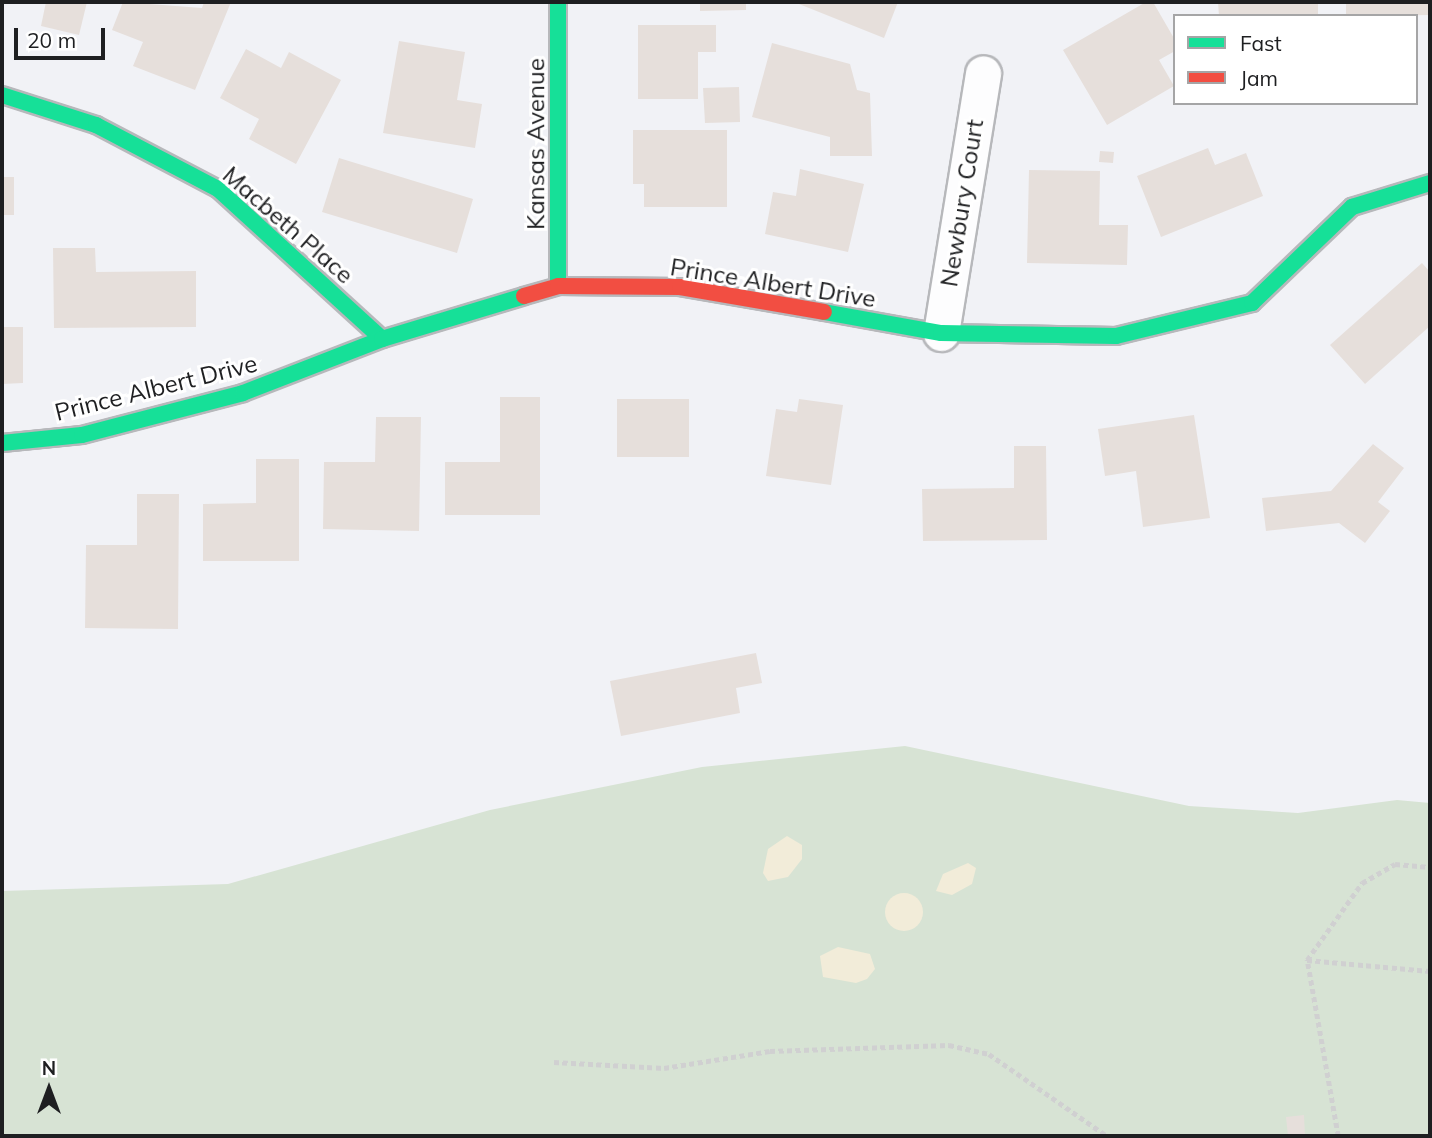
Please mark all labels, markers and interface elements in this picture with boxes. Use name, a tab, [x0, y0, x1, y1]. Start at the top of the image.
scale bar	[18, 14, 108, 58]
legend	[1173, 14, 1418, 105]
text: 20 m	[27, 27, 76, 53]
text: Fast	[1240, 30, 1282, 56]
street label: Kansas Avenue	[522, 58, 550, 230]
text: Jam	[1240, 65, 1278, 91]
street label: Newbury Court	[935, 117, 989, 289]
street label: Macbeth Place	[217, 161, 359, 289]
street label: Prince Albert Drive	[668, 253, 878, 313]
street label: Prince Albert Drive	[52, 349, 260, 427]
north arrow	[14, 1054, 84, 1124]
text: N	[42, 1056, 56, 1080]

